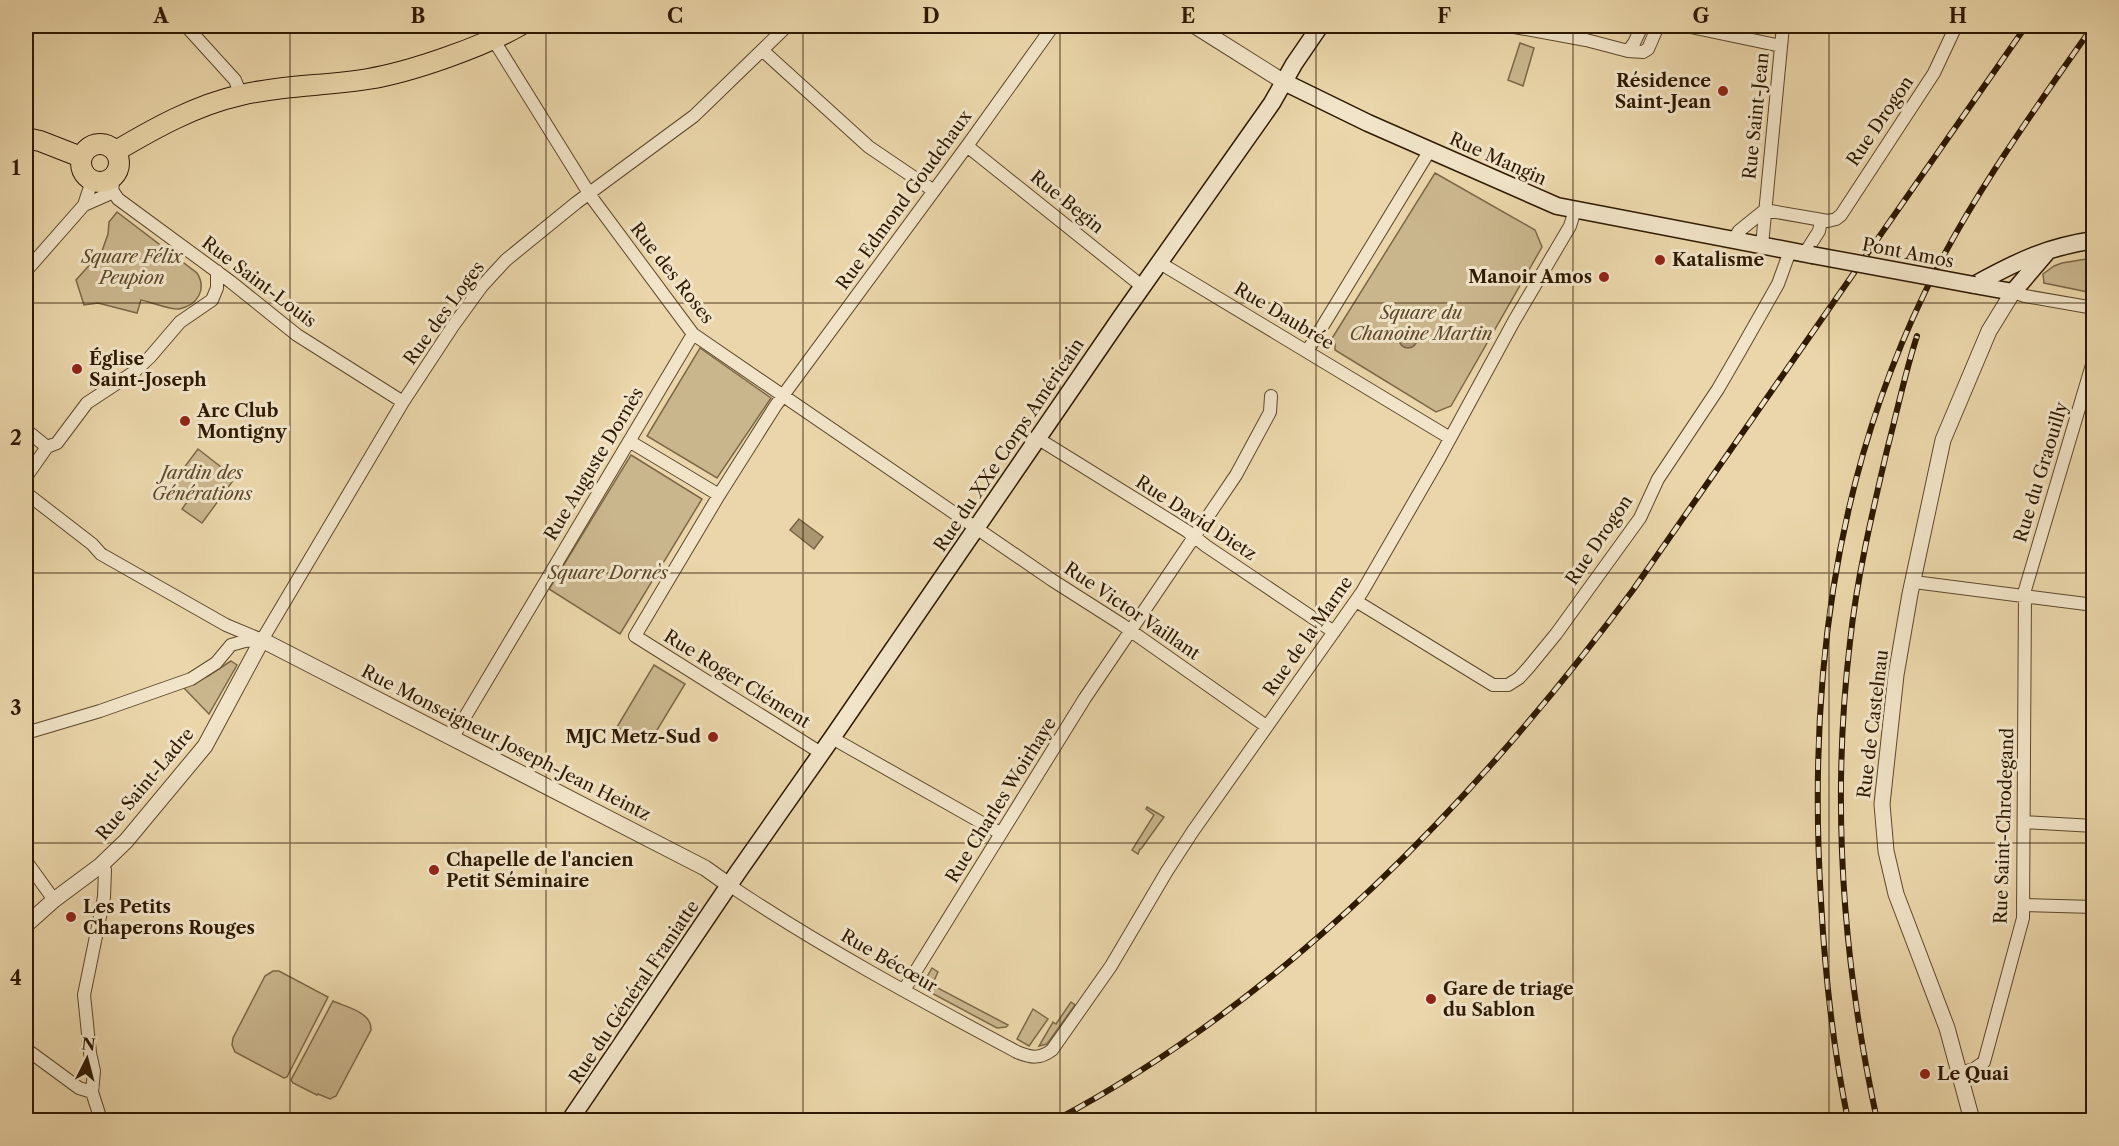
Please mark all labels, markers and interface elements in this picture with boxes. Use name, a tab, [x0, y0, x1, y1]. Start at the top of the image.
text: A	[152, 4, 169, 28]
text: B	[411, 4, 426, 28]
text: C	[667, 4, 683, 28]
text: D	[922, 4, 940, 28]
text: E	[1181, 4, 1195, 28]
text: F	[1437, 4, 1451, 28]
text: G	[1693, 4, 1710, 28]
text: H	[1949, 4, 1967, 28]
street label: Rue Saint-Jean	[1738, 51, 1774, 181]
place label: Résidence Saint-Jean	[1615, 70, 1712, 113]
street label: Rue Drogon	[1842, 72, 1918, 170]
marker: Résidence Saint-Jean	[1716, 84, 1730, 98]
street label: Rue Edmond Goudchaux	[831, 105, 977, 294]
street label: Rue Mangin	[1446, 128, 1550, 190]
text: 1	[12, 156, 21, 180]
street label: Rue Begin	[1026, 166, 1108, 238]
street label: Rue des Roses	[626, 218, 718, 328]
street label: Rue Saint-Louis	[197, 232, 321, 332]
street label: Pont Amos	[1860, 233, 1956, 273]
park label: Square Félix Peupion	[81, 246, 184, 289]
place label: Katalisme	[1672, 249, 1765, 271]
marker: Katalisme	[1653, 253, 1667, 267]
street label: Rue des Loges	[399, 257, 489, 369]
place label: Manoir Amos	[1468, 266, 1592, 288]
marker: Manoir Amos	[1597, 270, 1611, 284]
street label: Rue Daubrée	[1230, 278, 1338, 354]
park label: Square du Chanoine Martin	[1349, 302, 1493, 345]
street label: Rue du XXe Corps Américain	[929, 334, 1089, 556]
place label: Église Saint-Joseph	[89, 347, 207, 391]
marker: Église Saint-Joseph	[70, 362, 84, 376]
street label: Rue Auguste Dornès	[540, 384, 648, 544]
street label: Rue du Graouilly	[2009, 398, 2073, 545]
place label: Arc Club Montigny	[196, 400, 287, 443]
marker: Arc Club Montigny	[178, 414, 192, 428]
text: 2	[10, 426, 22, 450]
park label: Jardin des Générations	[152, 462, 252, 505]
street label: Rue David Dietz	[1132, 471, 1260, 565]
street label: Rue Drogon	[1561, 491, 1637, 589]
street label: Rue Victor Vaillant	[1060, 557, 1205, 665]
park label: Square Dornès	[547, 562, 668, 584]
street label: Rue de la Marne	[1259, 572, 1357, 700]
street label: Rue Roger Clément	[660, 625, 815, 733]
street label: Rue de Castelnau	[1853, 648, 1893, 800]
street label: Rue Monseigneur Joseph-Jean Heintz	[358, 660, 654, 826]
text: 3	[10, 696, 22, 720]
street label: Rue Charles Woirhaye	[941, 713, 1061, 887]
street label: Rue Saint-Ladre	[92, 723, 198, 845]
place label: MJC Metz-Sud	[566, 726, 701, 748]
street label: Rue Saint-Chrodegand	[1990, 727, 2018, 925]
marker: MJC Metz-Sud	[706, 730, 720, 744]
place label: Chapelle de l'ancien Petit Séminaire	[446, 849, 634, 892]
marker: Chapelle de l'ancien Petit Séminaire	[427, 863, 441, 877]
place label: Les Petits Chaperons Rouges	[83, 896, 255, 939]
street label: Rue du Général Franiatte	[564, 896, 704, 1088]
marker: Les Petits Chaperons Rouges	[64, 910, 78, 924]
street label: Rue Bécœur	[837, 925, 941, 998]
text: 4	[10, 966, 22, 990]
place label: Gare de triage du Sablon	[1443, 978, 1574, 1021]
marker: Gare de triage du Sablon	[1424, 992, 1438, 1006]
north arrow	[57, 1029, 117, 1089]
text: N	[81, 1033, 97, 1055]
place label: Le Quai	[1937, 1063, 2010, 1085]
marker: Le Quai	[1918, 1067, 1932, 1081]

